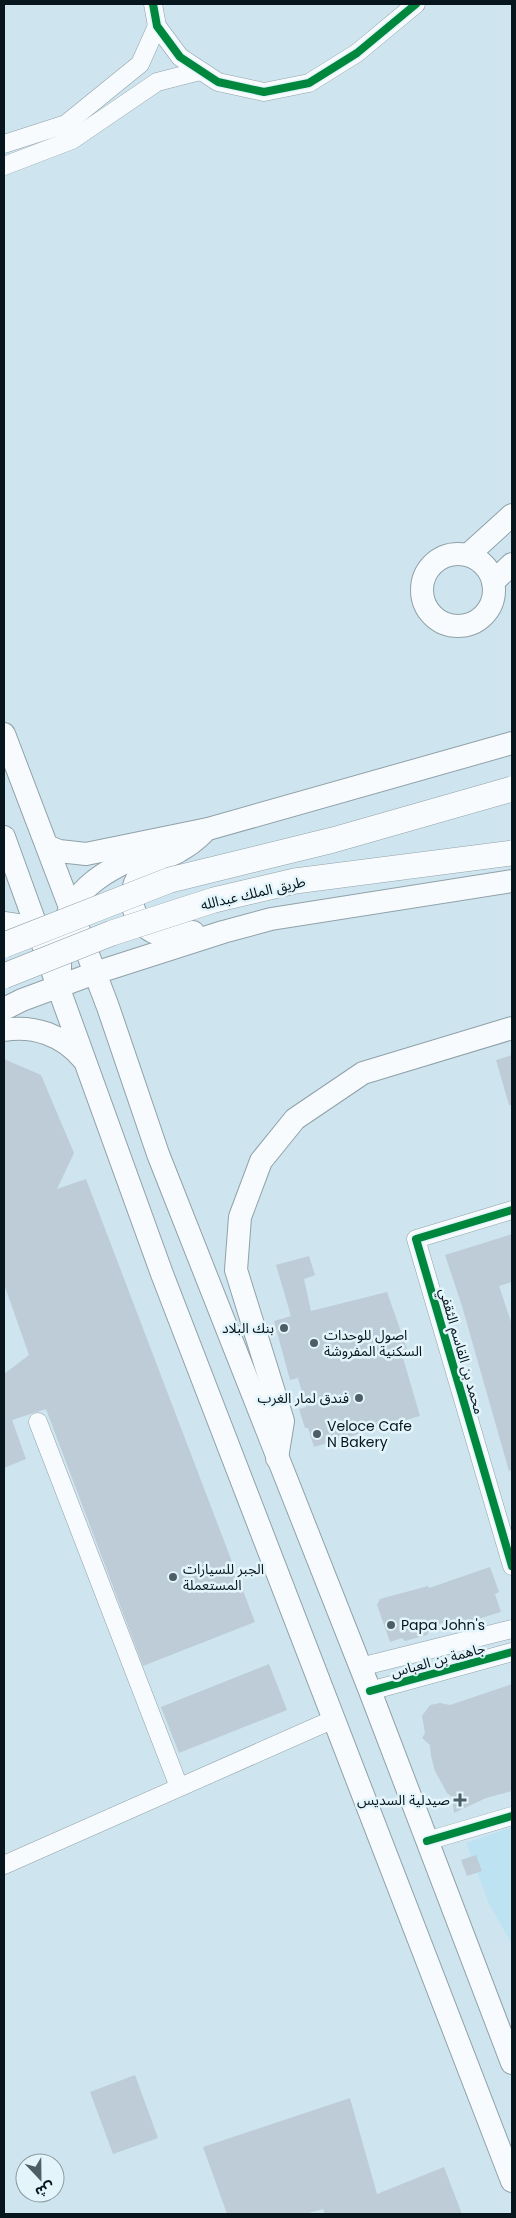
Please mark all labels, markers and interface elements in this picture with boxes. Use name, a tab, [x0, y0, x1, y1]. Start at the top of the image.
street label: طريق الملك عبدالله	[199, 871, 307, 915]
street label: محمد بن القاسم الثقفي	[433, 1286, 490, 1417]
place label: بنك البلاد	[222, 1318, 274, 1338]
marker: بنك البلاد	[278, 1322, 290, 1334]
place label: اصول للوحدات السكنية المفروشة	[324, 1325, 422, 1361]
marker: اصول للوحدات السكنية المفروشة	[308, 1337, 320, 1349]
place label: فندق لمار الغرب	[258, 1388, 349, 1408]
marker: فندق لمار الغرب	[353, 1392, 365, 1404]
place label: Veloce Cafe N Bakery	[327, 1416, 412, 1452]
marker: Veloce Cafe N Bakery	[311, 1428, 323, 1440]
place label: الجبر للسيارات المستعملة	[183, 1559, 264, 1595]
marker: الجبر للسيارات المستعملة	[167, 1571, 179, 1583]
place label: Papa John's	[401, 1615, 485, 1635]
marker: Papa John's	[385, 1619, 397, 1631]
street label: جاهمة بن العباس	[389, 1638, 487, 1682]
place label: صيدلية السديس	[357, 1790, 450, 1810]
marker: صيدلية السديس	[454, 1794, 466, 1806]
north arrow	[15, 2153, 65, 2203]
text: ش	[32, 2177, 58, 2203]

